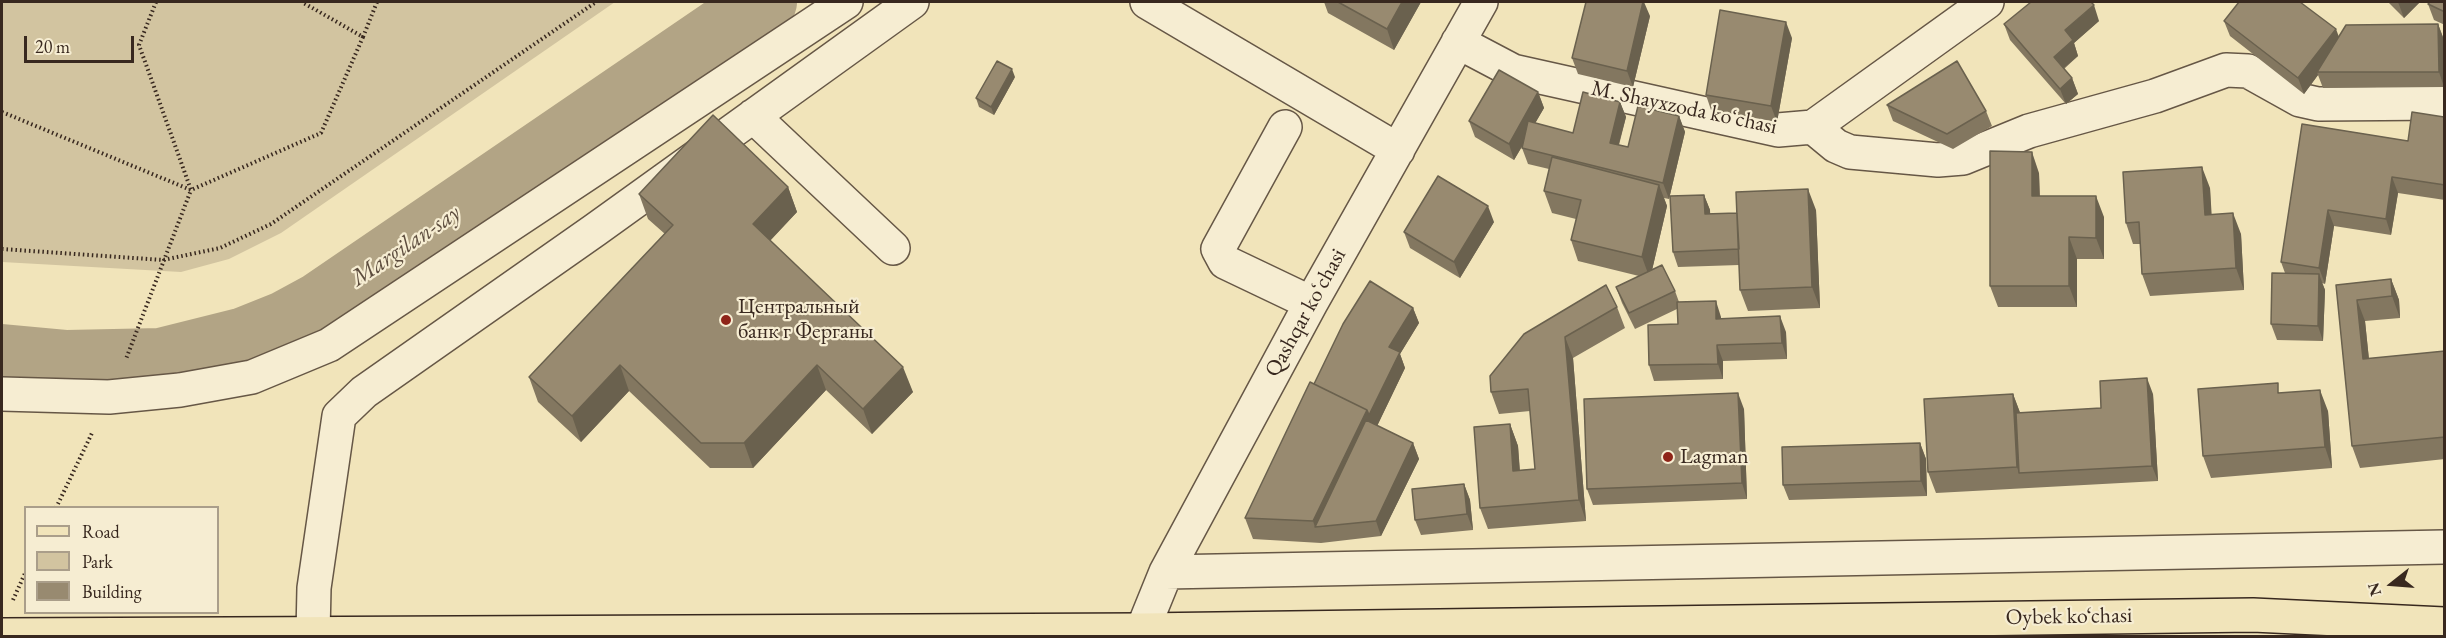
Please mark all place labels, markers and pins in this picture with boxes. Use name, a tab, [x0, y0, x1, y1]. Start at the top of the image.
place label: Центральный банк г Ферганы	[738, 294, 874, 346]
marker: Центральный банк г Ферганы	[719, 313, 733, 327]
place label: Lagman	[1680, 444, 1749, 470]
marker: Lagman	[1661, 450, 1675, 464]

